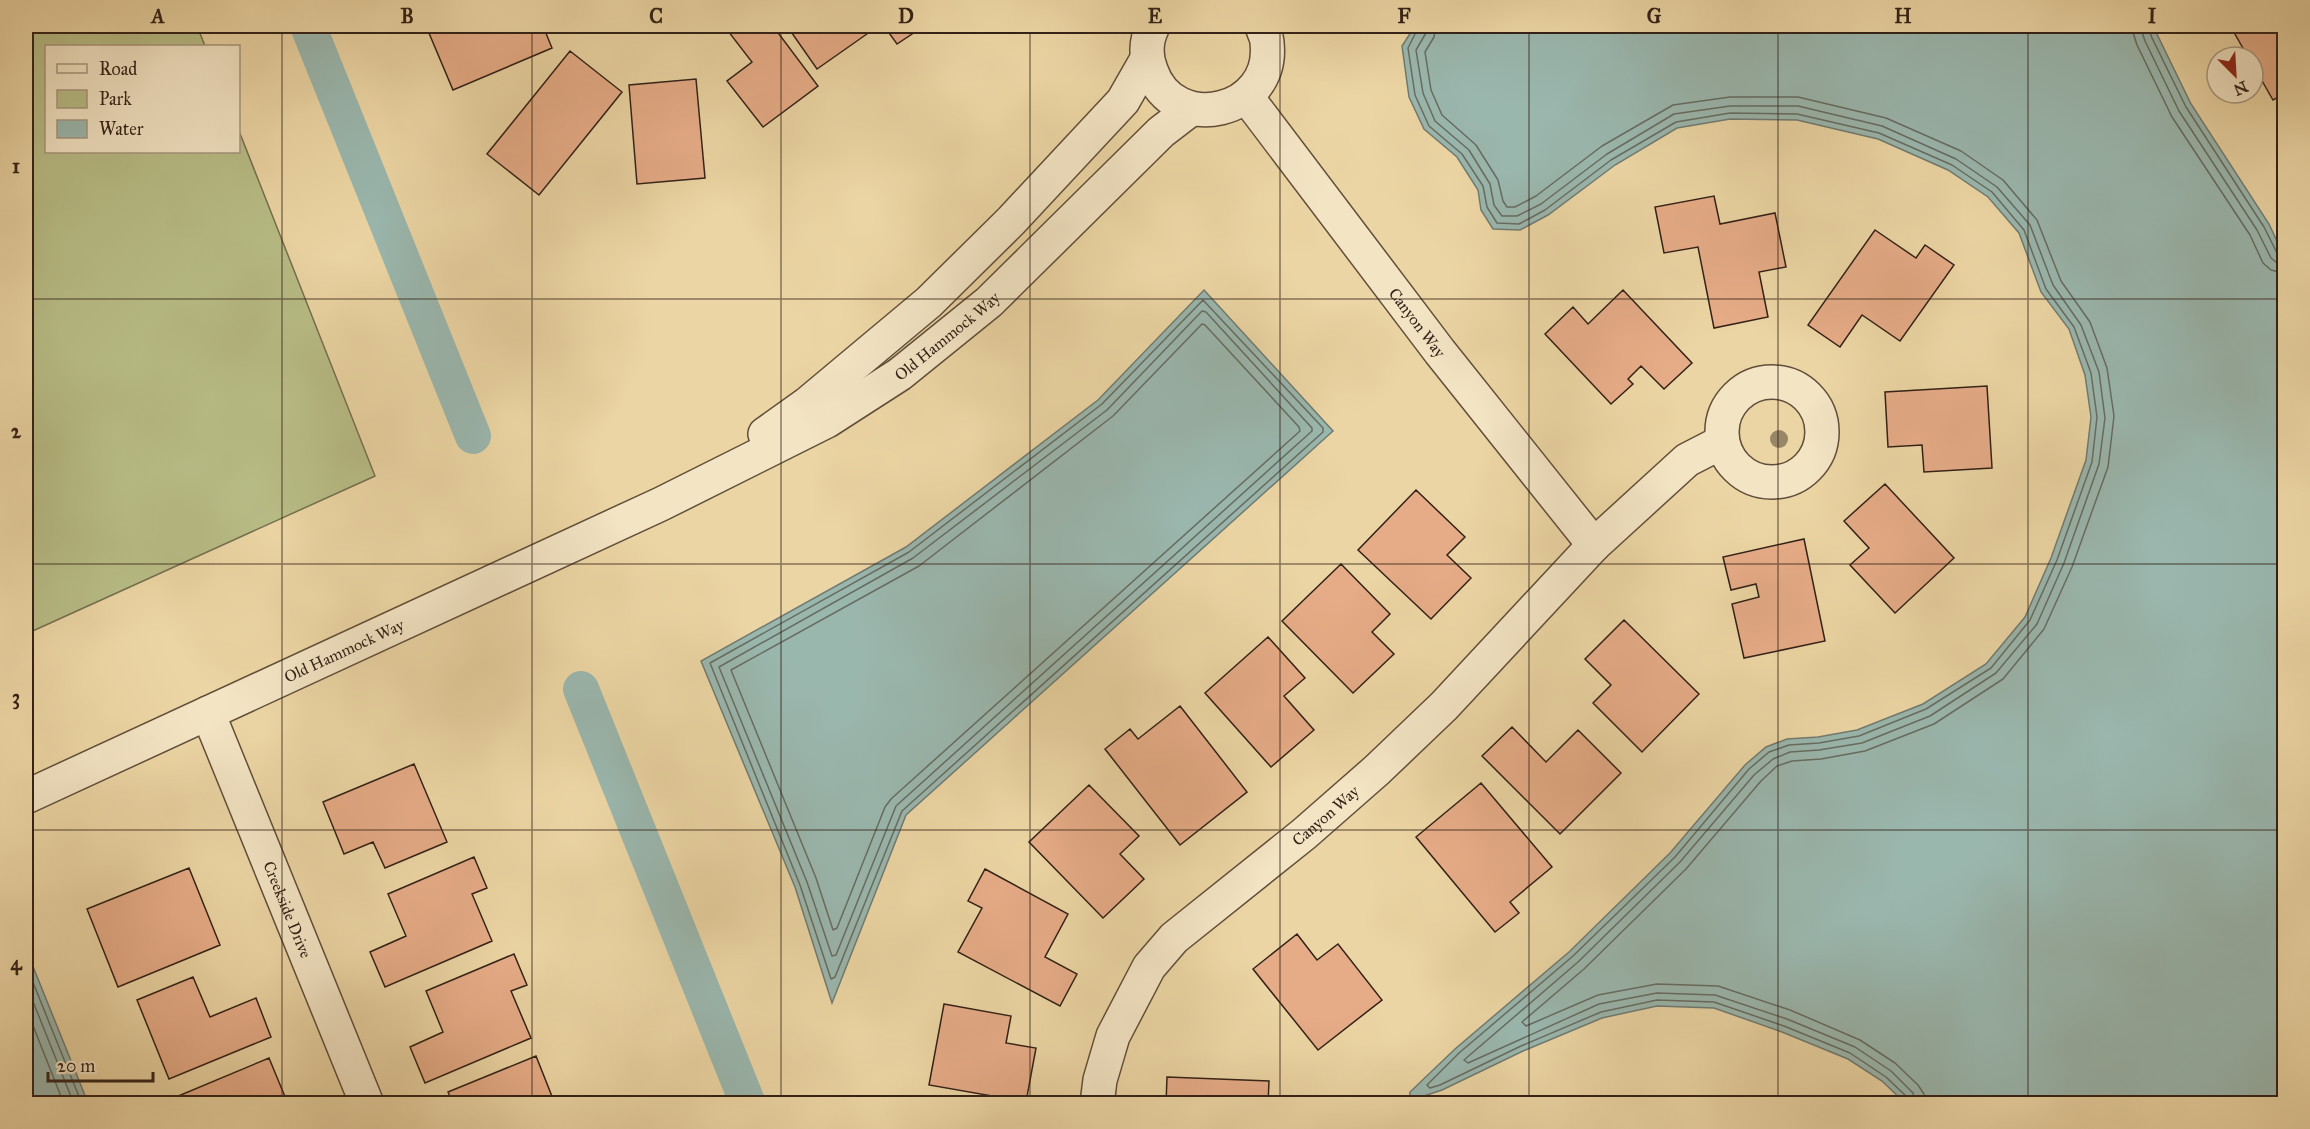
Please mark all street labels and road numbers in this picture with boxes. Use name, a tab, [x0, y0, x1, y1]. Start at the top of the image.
street label: Canyon Way	[1385, 284, 1450, 362]
street label: Old Hammock Way	[891, 288, 1004, 385]
street label: Old Hammock Way	[281, 615, 407, 687]
street label: Canyon Way	[1288, 781, 1363, 850]
street label: Creekside Drive	[259, 858, 316, 961]

